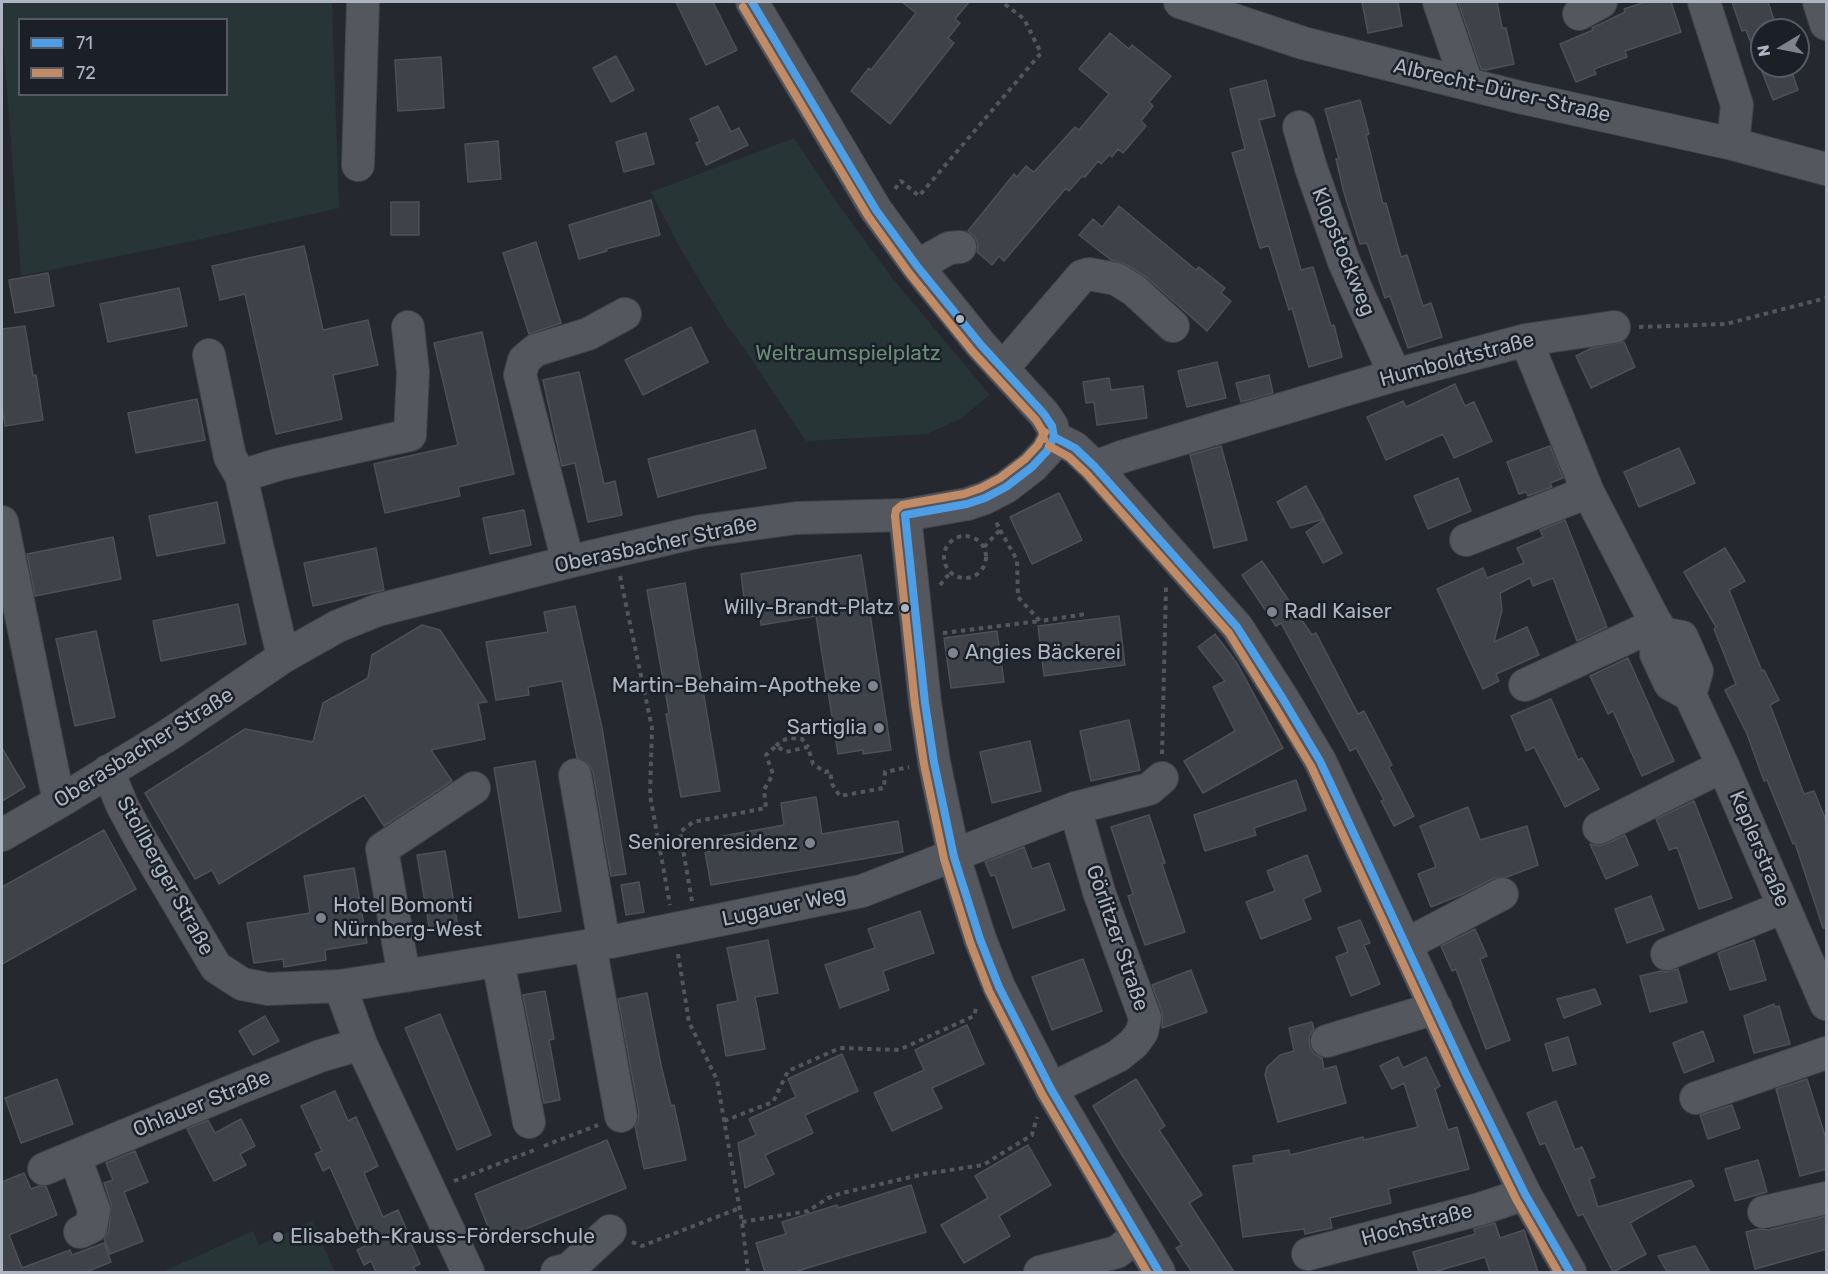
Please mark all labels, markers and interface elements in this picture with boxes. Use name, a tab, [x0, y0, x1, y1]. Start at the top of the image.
legend	[18, 18, 228, 96]
north arrow	[1750, 18, 1810, 78]
text: 71	[76, 32, 93, 54]
text: N	[1753, 44, 1774, 58]
street label: Albrecht-Dürer-Straße	[1391, 54, 1613, 128]
text: 72	[76, 62, 96, 84]
street label: Klopstockweg	[1306, 184, 1380, 320]
unlabelled marker	[954, 313, 966, 325]
street label: Humboldtstraße	[1377, 327, 1537, 393]
park label: Weltraumspielplatz	[755, 341, 941, 367]
street label: Oberasbacher Straße	[552, 511, 760, 579]
place label: Willy-Brandt-Platz	[724, 596, 894, 620]
place label: Radl Kaiser	[1284, 599, 1392, 625]
marker: Willy-Brandt-Platz	[899, 602, 911, 614]
marker: Radl Kaiser	[1265, 605, 1279, 619]
place label: Angies Bäckerei	[965, 640, 1121, 666]
marker: Angies Bäckerei	[946, 646, 960, 660]
place label: Martin-Behaim-Apotheke	[612, 673, 861, 699]
marker: Martin-Behaim-Apotheke	[866, 679, 880, 693]
street label: Oberasbacher Straße	[50, 683, 238, 813]
place label: Sartiglia	[787, 715, 867, 741]
marker: Sartiglia	[872, 721, 886, 735]
street label: Keplerstraße	[1723, 787, 1795, 911]
street label: Stollberger Straße	[111, 792, 219, 960]
place label: Seniorenresidenz	[628, 830, 798, 856]
marker: Seniorenresidenz	[803, 836, 817, 850]
street label: Görlitzer Straße	[1080, 862, 1154, 1014]
street label: Lugauer Weg	[720, 882, 848, 932]
place label: Hotel Bomonti Nürnberg-West	[333, 893, 482, 943]
marker: Hotel Bomonti Nürnberg-West	[314, 911, 328, 925]
street label: Ohlauer Straße	[130, 1065, 274, 1143]
street label: Hochstraße	[1359, 1198, 1475, 1252]
place label: Elisabeth-Krauss-Förderschule	[290, 1224, 595, 1250]
marker: Elisabeth-Krauss-Förderschule	[271, 1230, 285, 1244]

